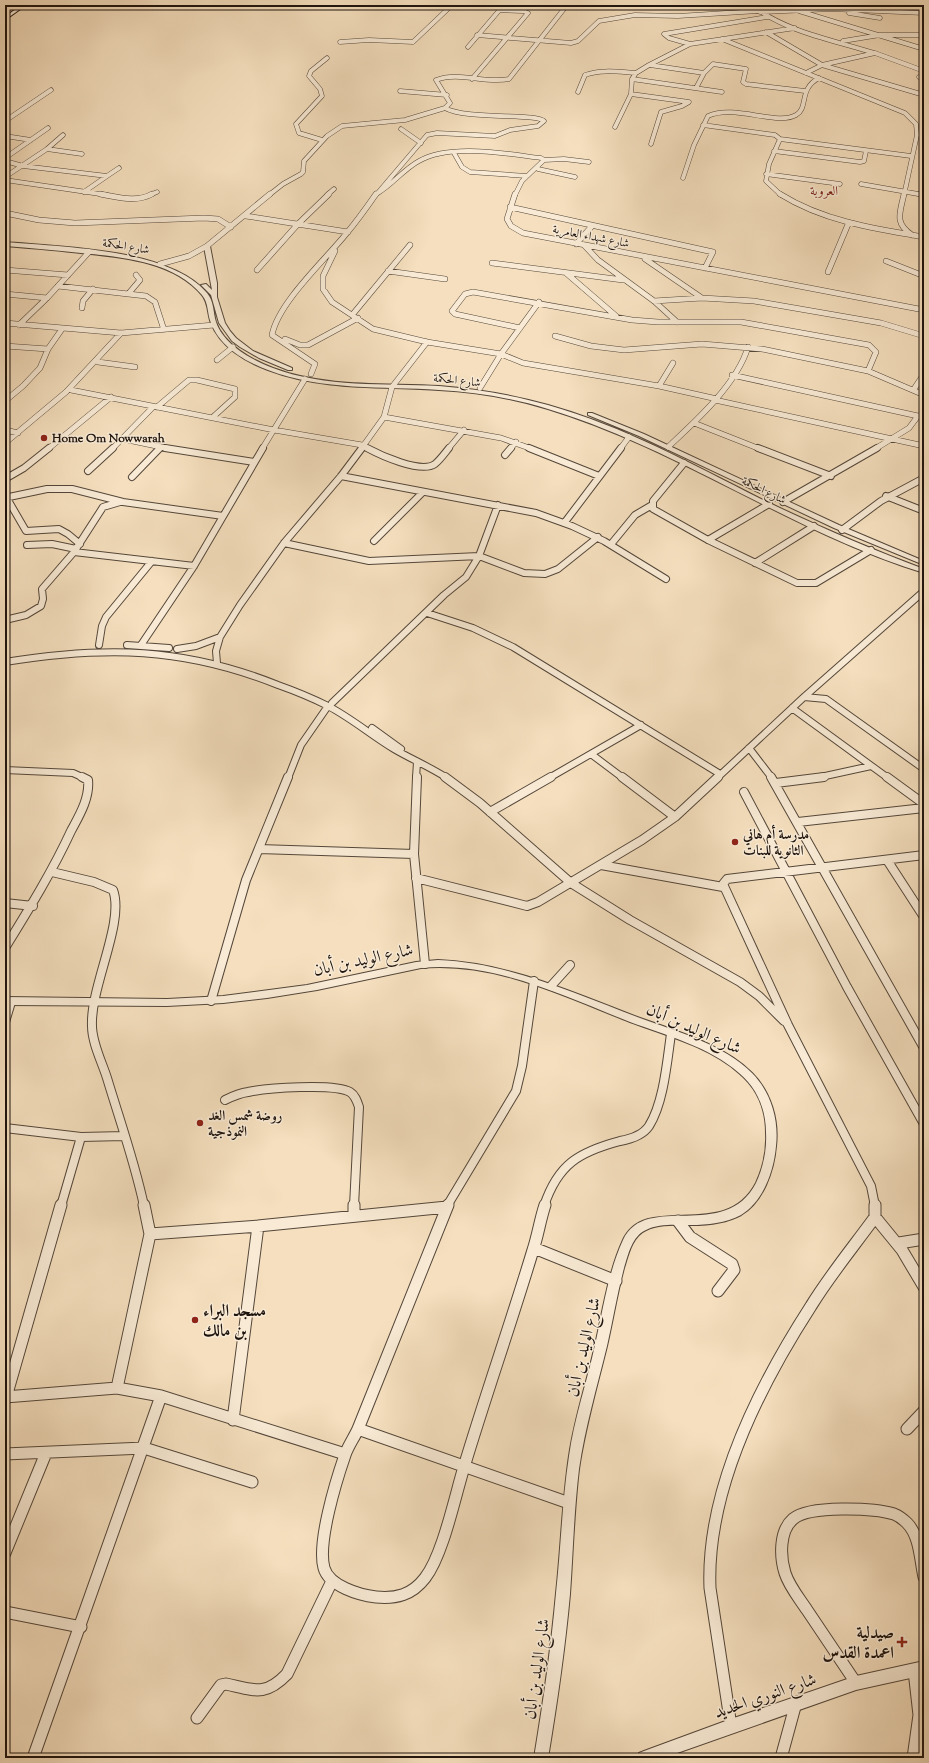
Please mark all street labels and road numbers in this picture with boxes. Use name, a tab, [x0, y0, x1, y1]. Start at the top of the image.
street label: شارع شهداء العامرية	[551, 221, 631, 254]
street label: شارع الحكمة	[101, 234, 151, 261]
street label: شارع الحكمة	[432, 370, 482, 393]
street label: شارع الحكمة	[738, 472, 789, 510]
street label: شارع الوليد بن أبان	[311, 937, 416, 983]
street label: شارع الوليد بن أبان	[642, 996, 745, 1061]
street label: شارع الوليد بن أبان	[560, 1295, 608, 1400]
street label: شارع الوليد بن أبان	[517, 1617, 557, 1721]
street label: شارع النوري الحديد	[711, 1668, 820, 1726]

